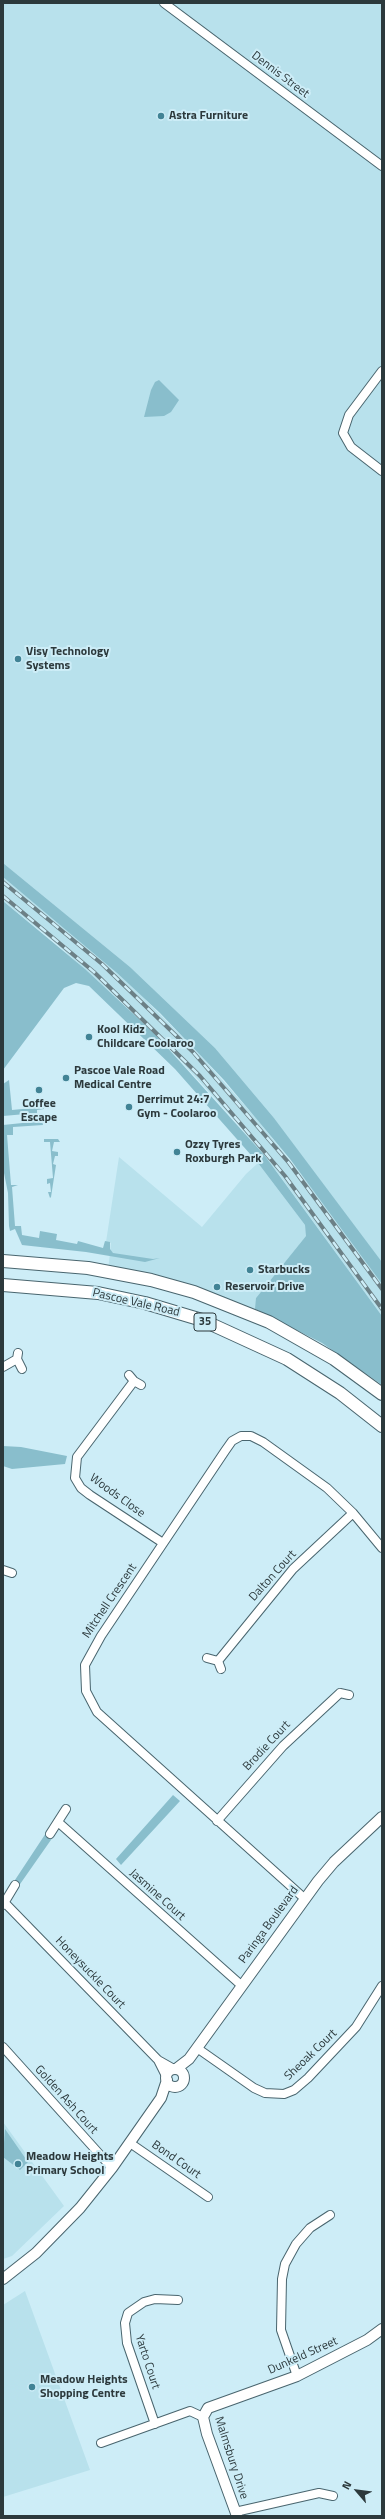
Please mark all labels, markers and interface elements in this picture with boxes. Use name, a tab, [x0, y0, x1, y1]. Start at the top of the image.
street label: Dennis Street	[248, 49, 312, 101]
place label: Astra Furniture	[169, 109, 248, 123]
marker: Astra Furniture	[156, 111, 166, 121]
place label: Visy Technology Systems	[26, 645, 109, 673]
marker: Visy Technology Systems	[13, 654, 23, 664]
place label: Kool Kidz Childcare Coolaroo	[97, 1023, 194, 1051]
marker: Kool Kidz Childcare Coolaroo	[84, 1032, 94, 1042]
place label: Pascoe Vale Road Medical Centre	[74, 1064, 165, 1092]
marker: Pascoe Vale Road Medical Centre	[61, 1073, 71, 1083]
marker: Coffee Escape	[34, 1085, 44, 1095]
place label: Derrimut 24:7 Gym - Coolaroo	[137, 1093, 216, 1121]
place label: Coffee Escape	[21, 1097, 57, 1125]
marker: Derrimut 24:7 Gym - Coolaroo	[124, 1102, 134, 1112]
place label: Ozzy Tyres Roxburgh Park	[185, 1138, 261, 1166]
marker: Ozzy Tyres Roxburgh Park	[172, 1147, 182, 1157]
place label: Starbucks	[258, 1263, 310, 1277]
marker: Starbucks	[245, 1265, 255, 1275]
place label: Reservoir Drive	[225, 1280, 304, 1294]
marker: Reservoir Drive	[212, 1282, 222, 1292]
street label: Pascoe Vale Road	[91, 1286, 181, 1320]
road number: 35	[194, 1313, 216, 1331]
street label: Woods Close	[87, 1471, 147, 1521]
street label: Dalton Court	[246, 1548, 300, 1604]
street label: Mitchell Crescent	[80, 1561, 140, 1641]
street label: Brodie Court	[240, 1718, 294, 1774]
street label: Jasmine Court	[126, 1866, 188, 1924]
street label: Paringa Boulevard	[236, 1884, 302, 1966]
street label: Honeysuckle Court	[52, 1934, 128, 2012]
street label: Sheoak Court	[282, 2026, 340, 2084]
street label: Golden Ash Court	[31, 2063, 101, 2137]
street label: Bond Court	[149, 2138, 203, 2182]
place label: Meadow Heights Primary School	[26, 2150, 114, 2178]
marker: Meadow Heights Primary School	[13, 2159, 23, 2169]
street label: Yarto Court	[131, 2333, 163, 2391]
street label: Dunkeld Street	[266, 2334, 340, 2378]
place label: Meadow Heights Shopping Centre	[40, 2373, 128, 2401]
marker: Meadow Heights Shopping Centre	[27, 2382, 37, 2392]
street label: Malmsbury Drive	[211, 2415, 251, 2501]
north arrow	[337, 2471, 377, 2511]
text: N	[338, 2478, 355, 2492]

